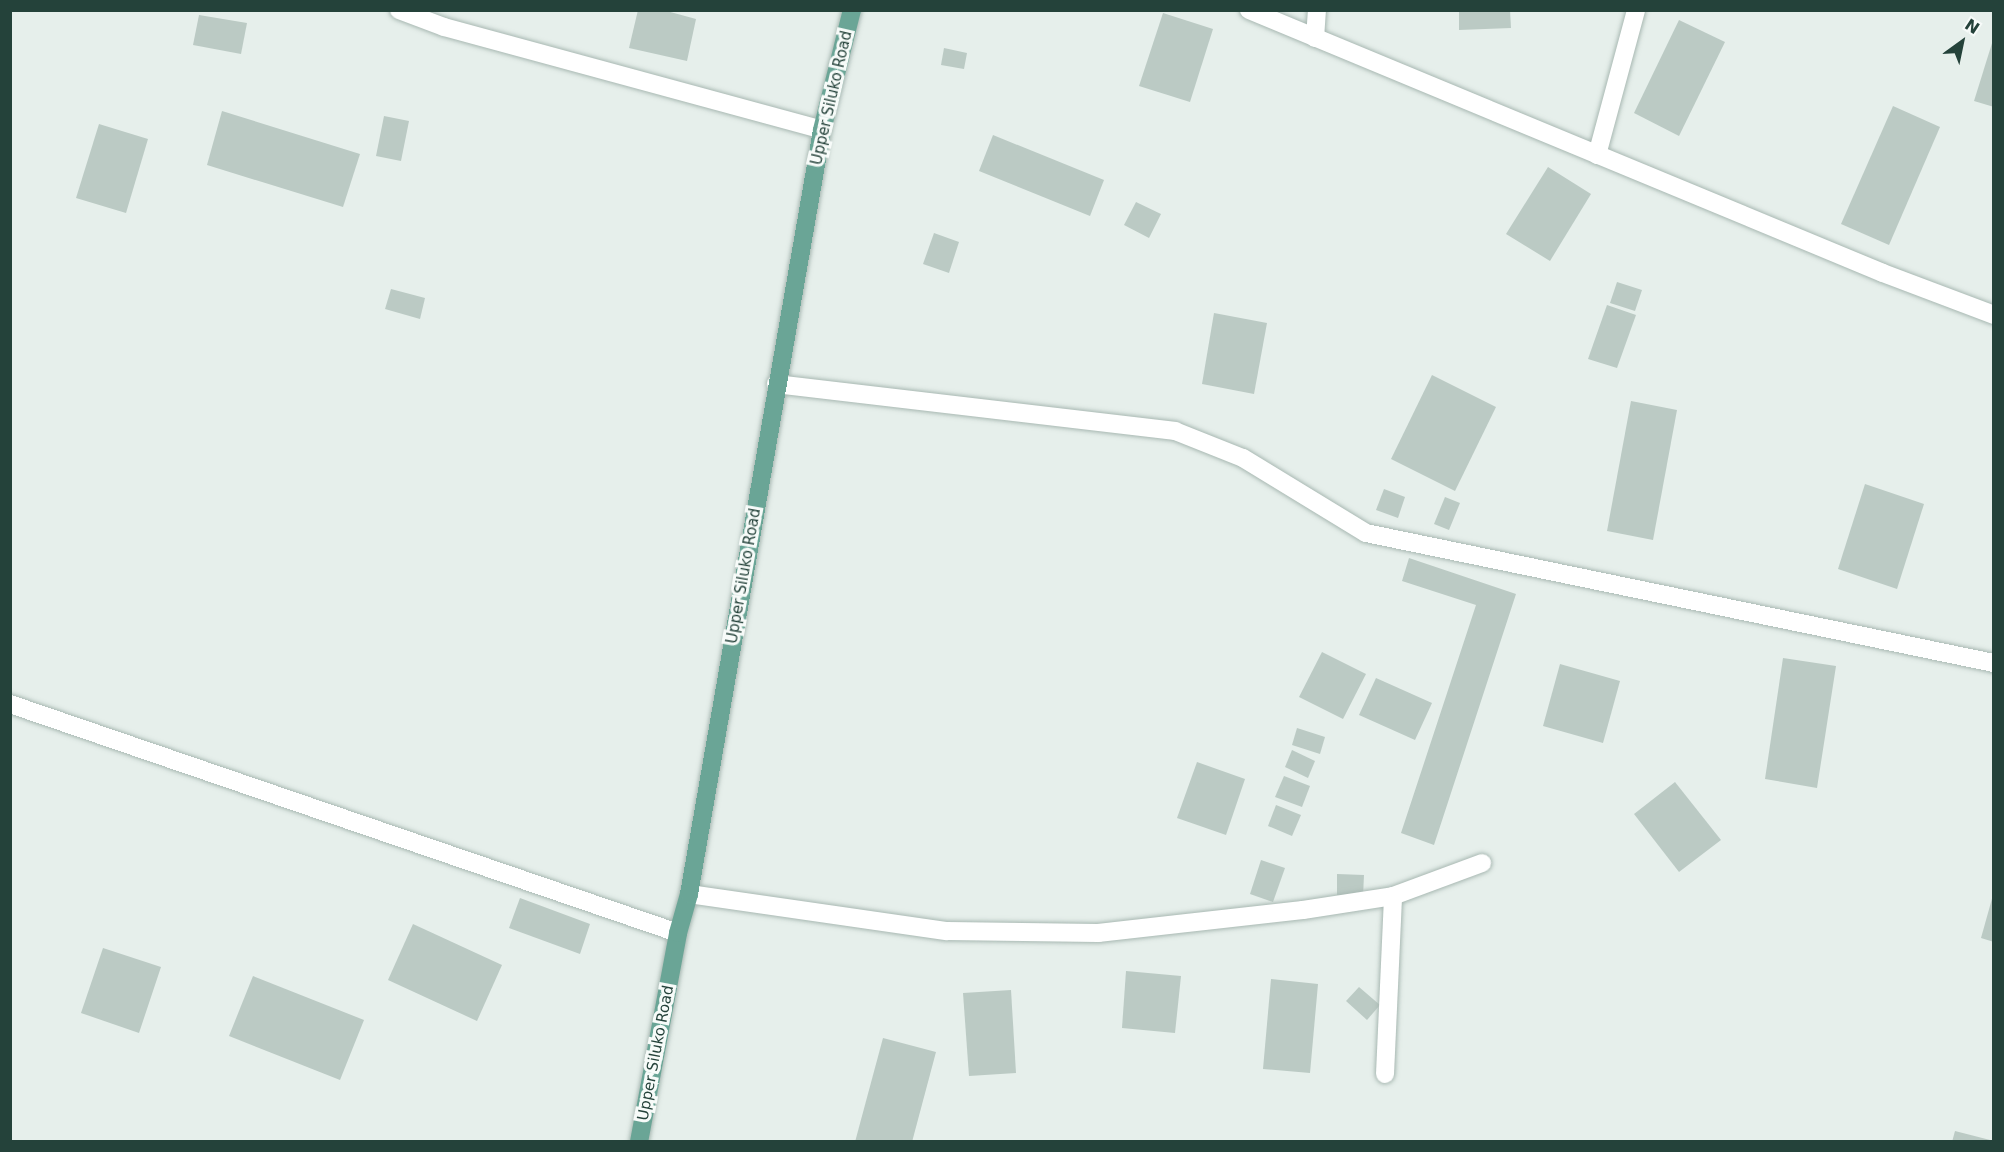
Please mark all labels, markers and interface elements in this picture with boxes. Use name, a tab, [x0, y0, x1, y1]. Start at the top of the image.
north arrow	[1932, 12, 1992, 72]
text: N	[1961, 15, 1983, 38]
street label: Upper Siluko Road	[808, 29, 856, 167]
street label: Upper Siluko Road	[723, 507, 765, 645]
street label: Upper Siluko Road	[634, 984, 678, 1122]

